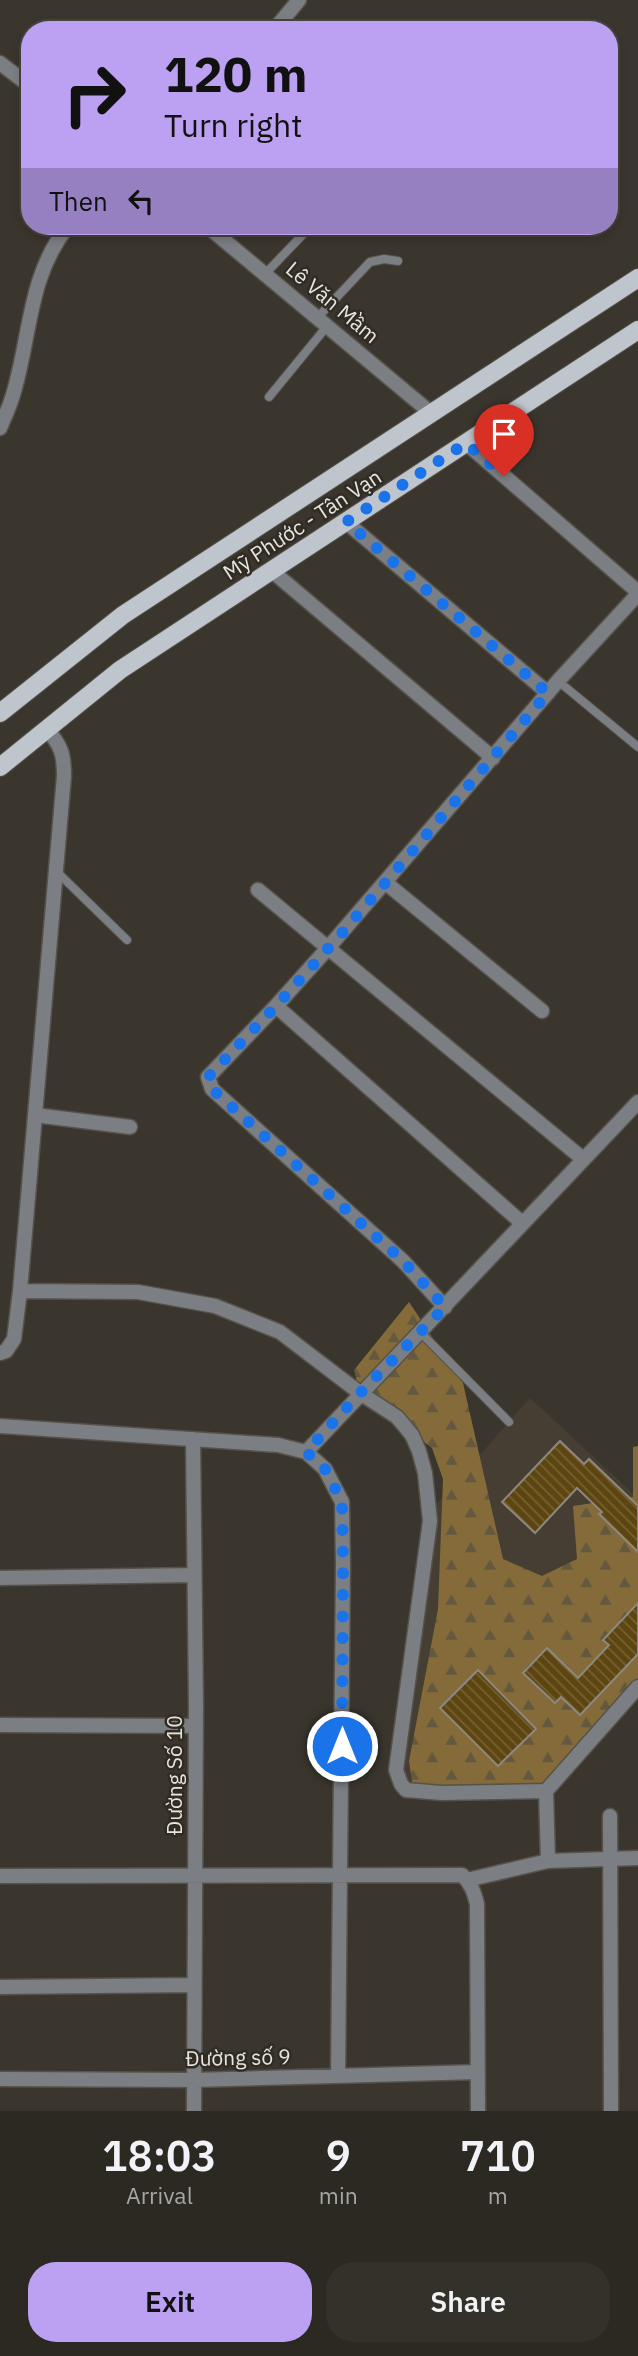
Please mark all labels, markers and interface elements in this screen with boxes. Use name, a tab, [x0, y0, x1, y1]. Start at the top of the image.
text: 120 m	[164, 42, 308, 105]
icon: right	[49, 49, 140, 140]
text: Turn right	[164, 104, 302, 146]
icon: left	[122, 182, 160, 220]
text: Then	[49, 184, 108, 218]
street label: Lê Văn Mầm	[280, 255, 386, 349]
pin	[474, 404, 534, 476]
icon: arrive	[485, 415, 523, 453]
street label: Mỹ Phước - Tân Vạn	[217, 462, 387, 586]
position arrow	[305, 1709, 379, 1783]
street label: Đường Số 10	[160, 1715, 188, 1835]
street label: Đường số 9	[185, 2042, 291, 2072]
text: 18:03	[102, 2128, 217, 2183]
text: 9	[326, 2128, 351, 2183]
text: 710	[460, 2128, 536, 2183]
text: Arrival	[126, 2180, 193, 2210]
text: min	[319, 2180, 358, 2210]
text: m	[488, 2180, 508, 2210]
button: Exit	[28, 2262, 312, 2342]
button: Share	[326, 2262, 610, 2342]

